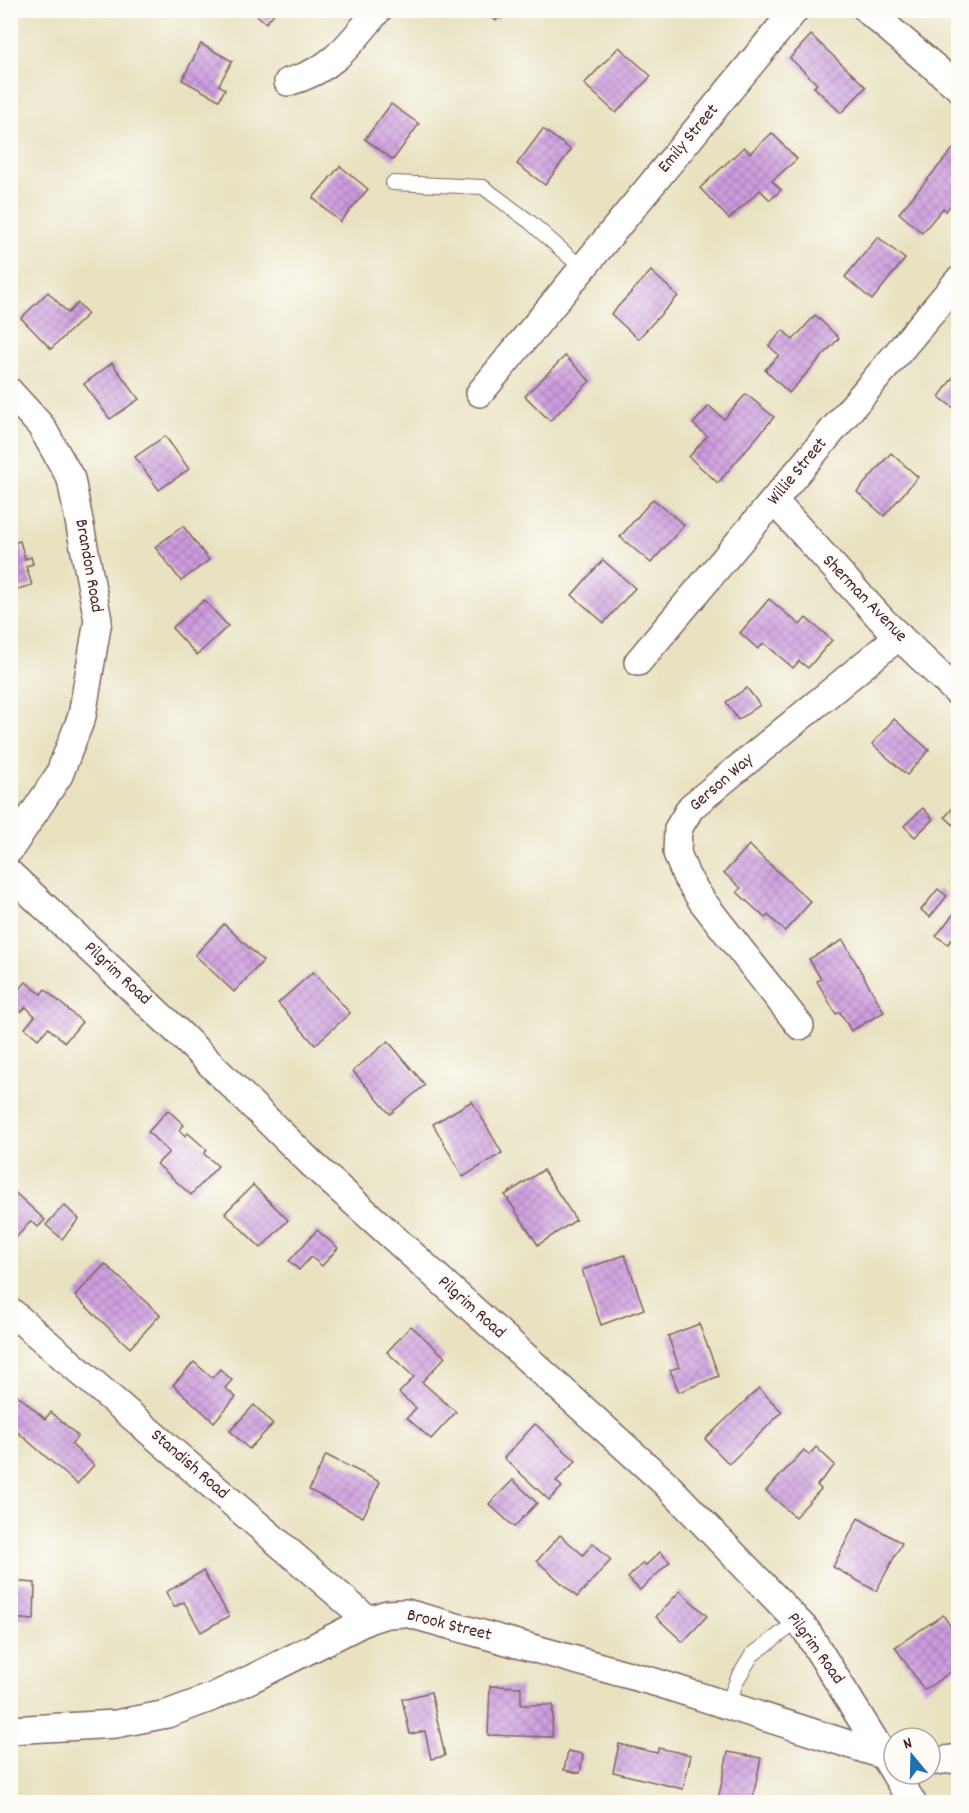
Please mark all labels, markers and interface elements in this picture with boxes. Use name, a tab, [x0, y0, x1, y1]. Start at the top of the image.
street label: Emily Street	[653, 99, 726, 179]
street label: Willie Street	[762, 433, 834, 511]
street label: Brandon Road	[67, 517, 109, 615]
street label: Sherman Avenue	[816, 550, 912, 648]
street label: Gerson Way	[684, 748, 760, 818]
street label: Pilgrim Road	[78, 936, 156, 1012]
street label: Pilgrim Road	[432, 1271, 510, 1345]
street label: Standish Road	[144, 1424, 234, 1506]
street label: Brook Street	[404, 1603, 494, 1649]
street label: Pilgrim Road	[780, 1608, 850, 1690]
north arrow	[882, 1726, 942, 1786]
text: N	[900, 1732, 916, 1756]

